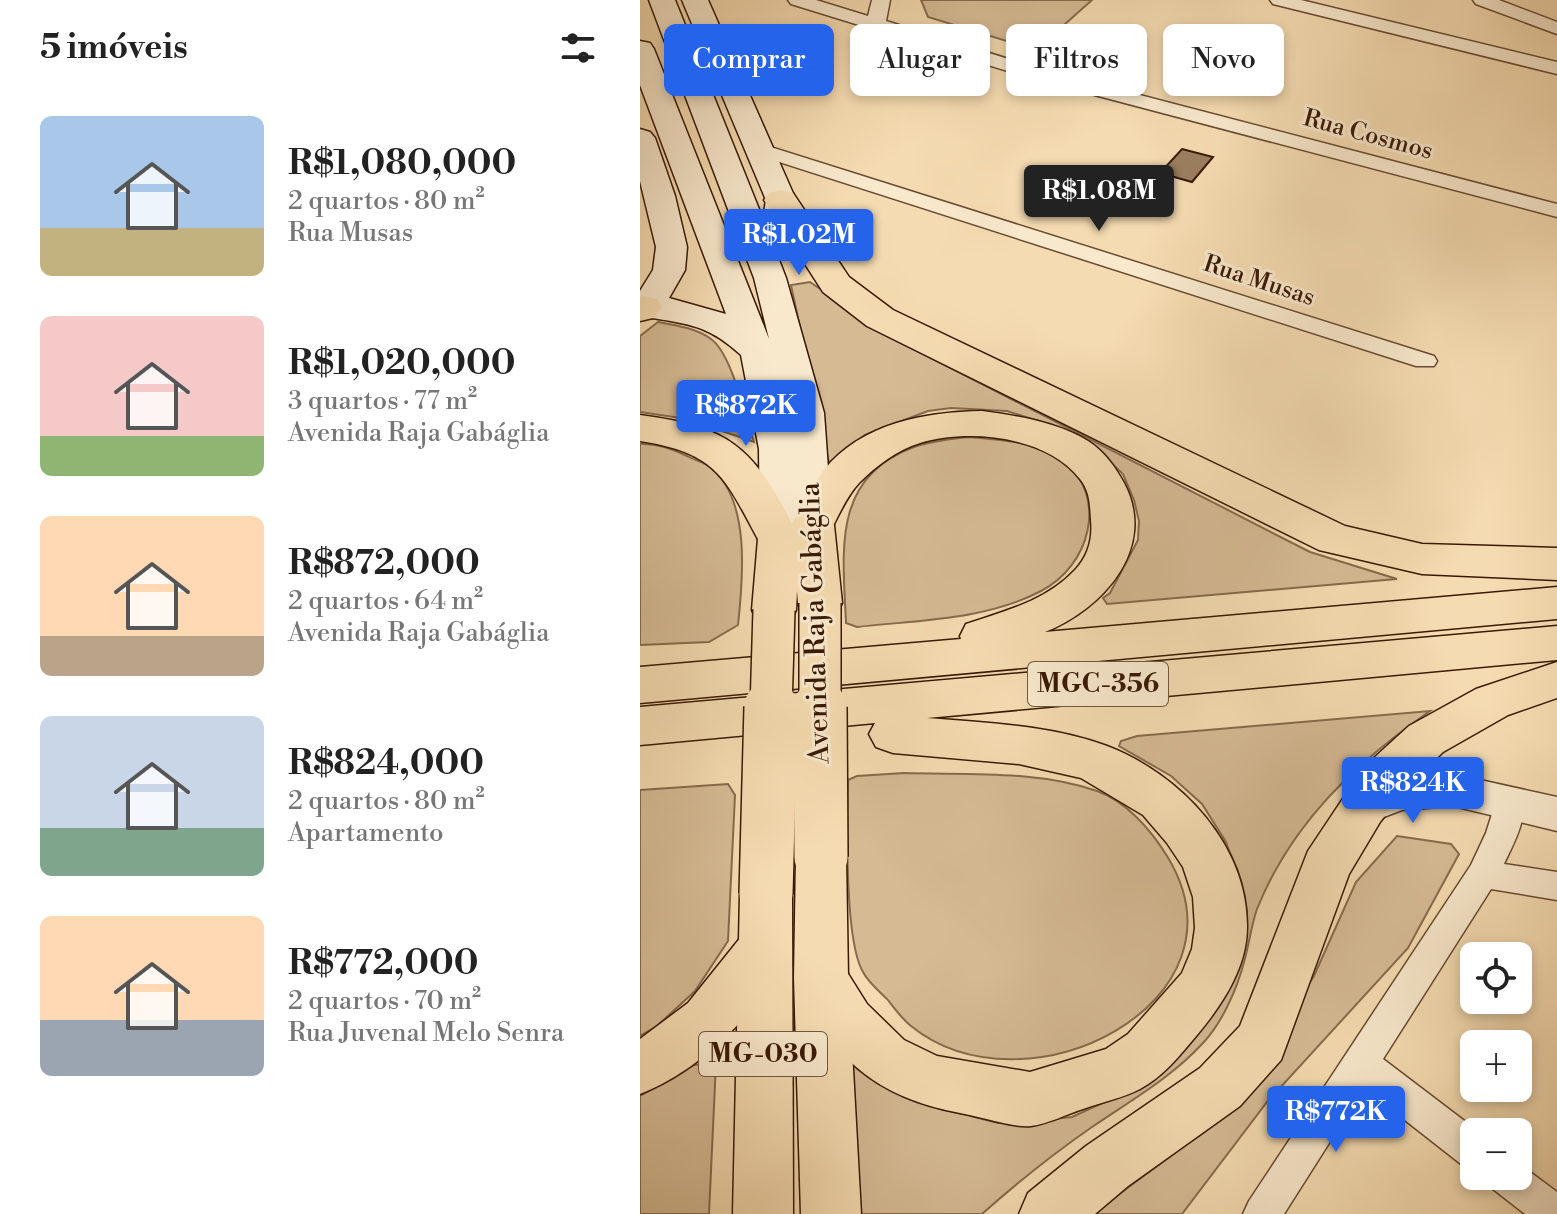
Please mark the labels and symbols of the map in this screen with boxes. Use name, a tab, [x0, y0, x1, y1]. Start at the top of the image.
street label: Rua Cosmos	[1300, 103, 1436, 167]
pin: R$1.08M	[1025, 165, 1173, 233]
pin: R$1.02M	[725, 209, 873, 277]
street label: Rua Musas	[1199, 249, 1319, 313]
pin: R$872K	[681, 380, 811, 448]
street label: Avenida Raja Gabáglia	[793, 481, 837, 765]
road number: MGC-356	[1028, 662, 1168, 706]
pin: R$824K	[1348, 757, 1478, 825]
road number: MG-030	[699, 1032, 827, 1076]
pin: R$772K	[1271, 1086, 1401, 1154]

